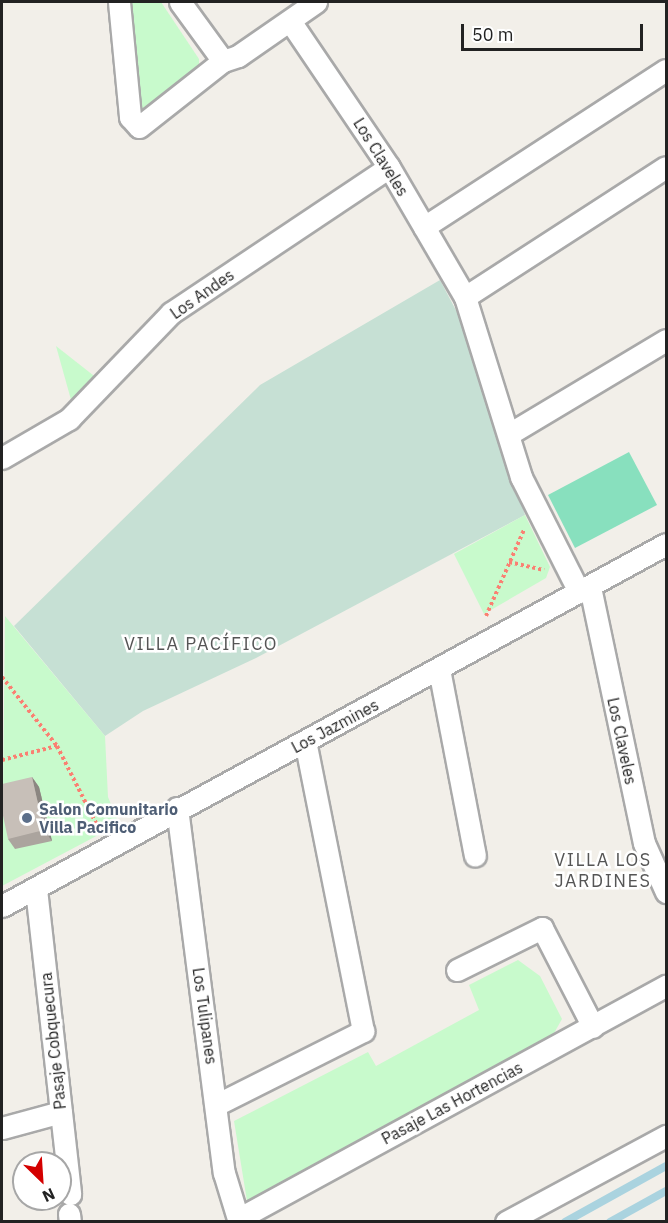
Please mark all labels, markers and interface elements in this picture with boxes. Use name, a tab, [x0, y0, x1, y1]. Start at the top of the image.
scale bar	[464, 12, 646, 50]
text: 50 m	[472, 23, 514, 46]
street label: Los Claveles	[349, 114, 413, 200]
street label: Los Andes	[166, 265, 238, 323]
district label: VILLA PACÍFICO	[124, 633, 278, 655]
street label: Los Jazmines	[288, 695, 382, 757]
street label: Los Claveles	[603, 696, 641, 786]
place label: Salon Comunitario Villa Pacifico	[39, 799, 178, 837]
marker: Salon Comunitario Villa Pacifico	[20, 811, 34, 825]
district label: VILLA LOS JARDINES	[554, 850, 652, 892]
street label: Los Tulipanes	[189, 966, 221, 1066]
street label: Pasaje Cobquecura	[36, 971, 70, 1111]
street label: Pasaje Las Hortencias	[378, 1058, 526, 1148]
north arrow	[12, 1151, 72, 1211]
text: N	[39, 1184, 58, 1207]

